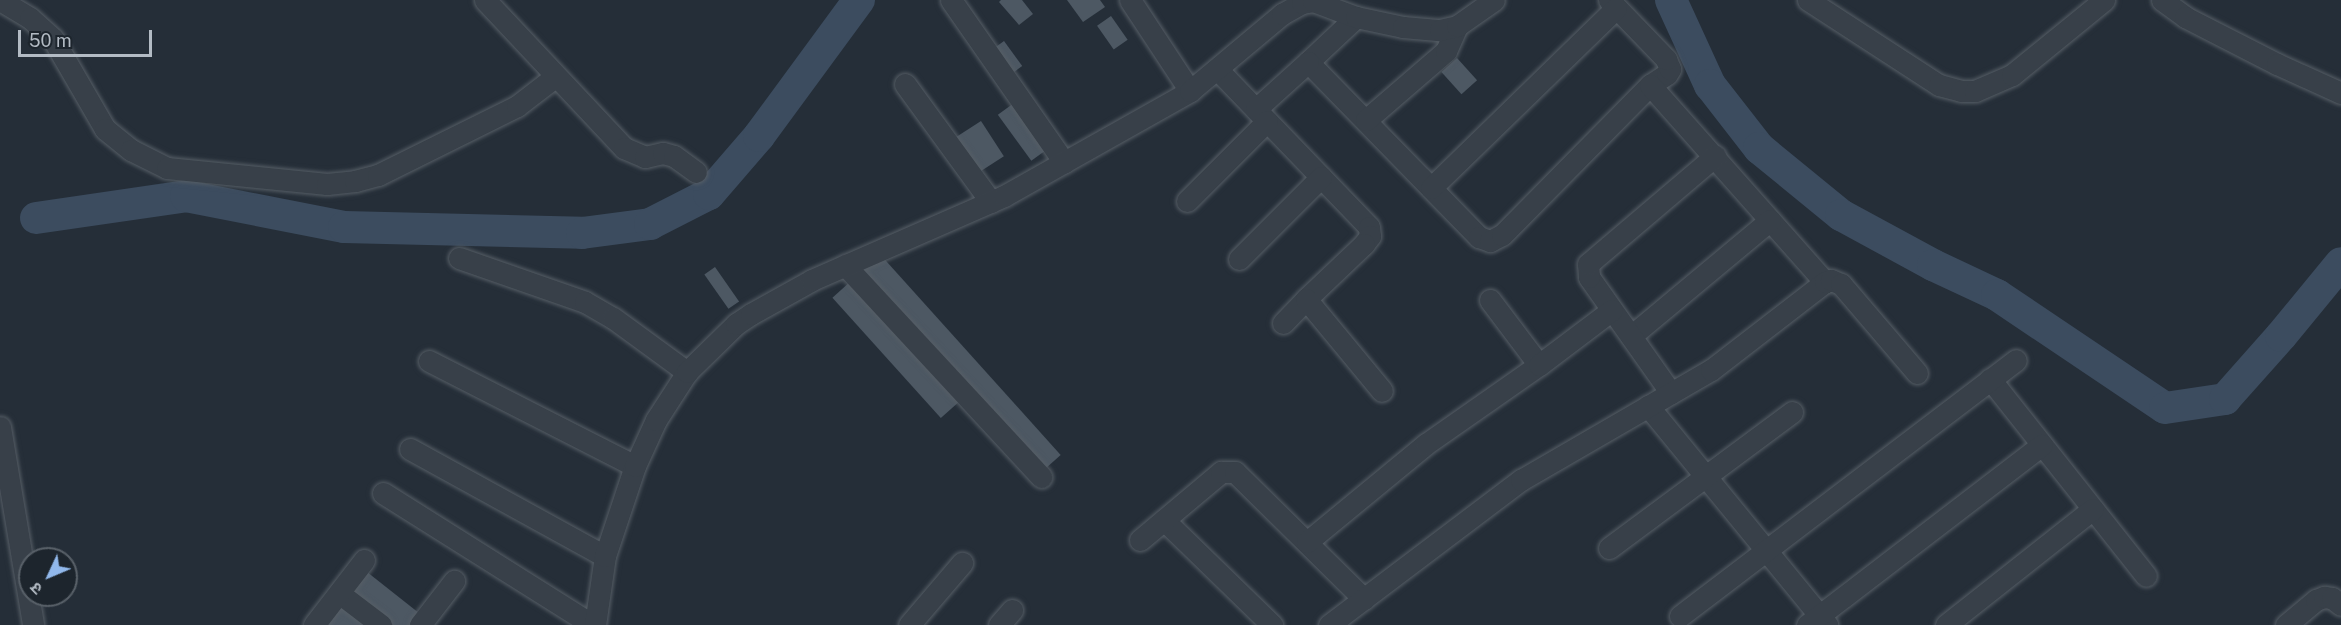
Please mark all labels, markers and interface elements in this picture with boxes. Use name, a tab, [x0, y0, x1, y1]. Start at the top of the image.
scale bar	[21, 18, 154, 56]
text: 50 m	[29, 30, 72, 51]
north arrow	[18, 547, 78, 607]
text: उ	[26, 578, 46, 598]

